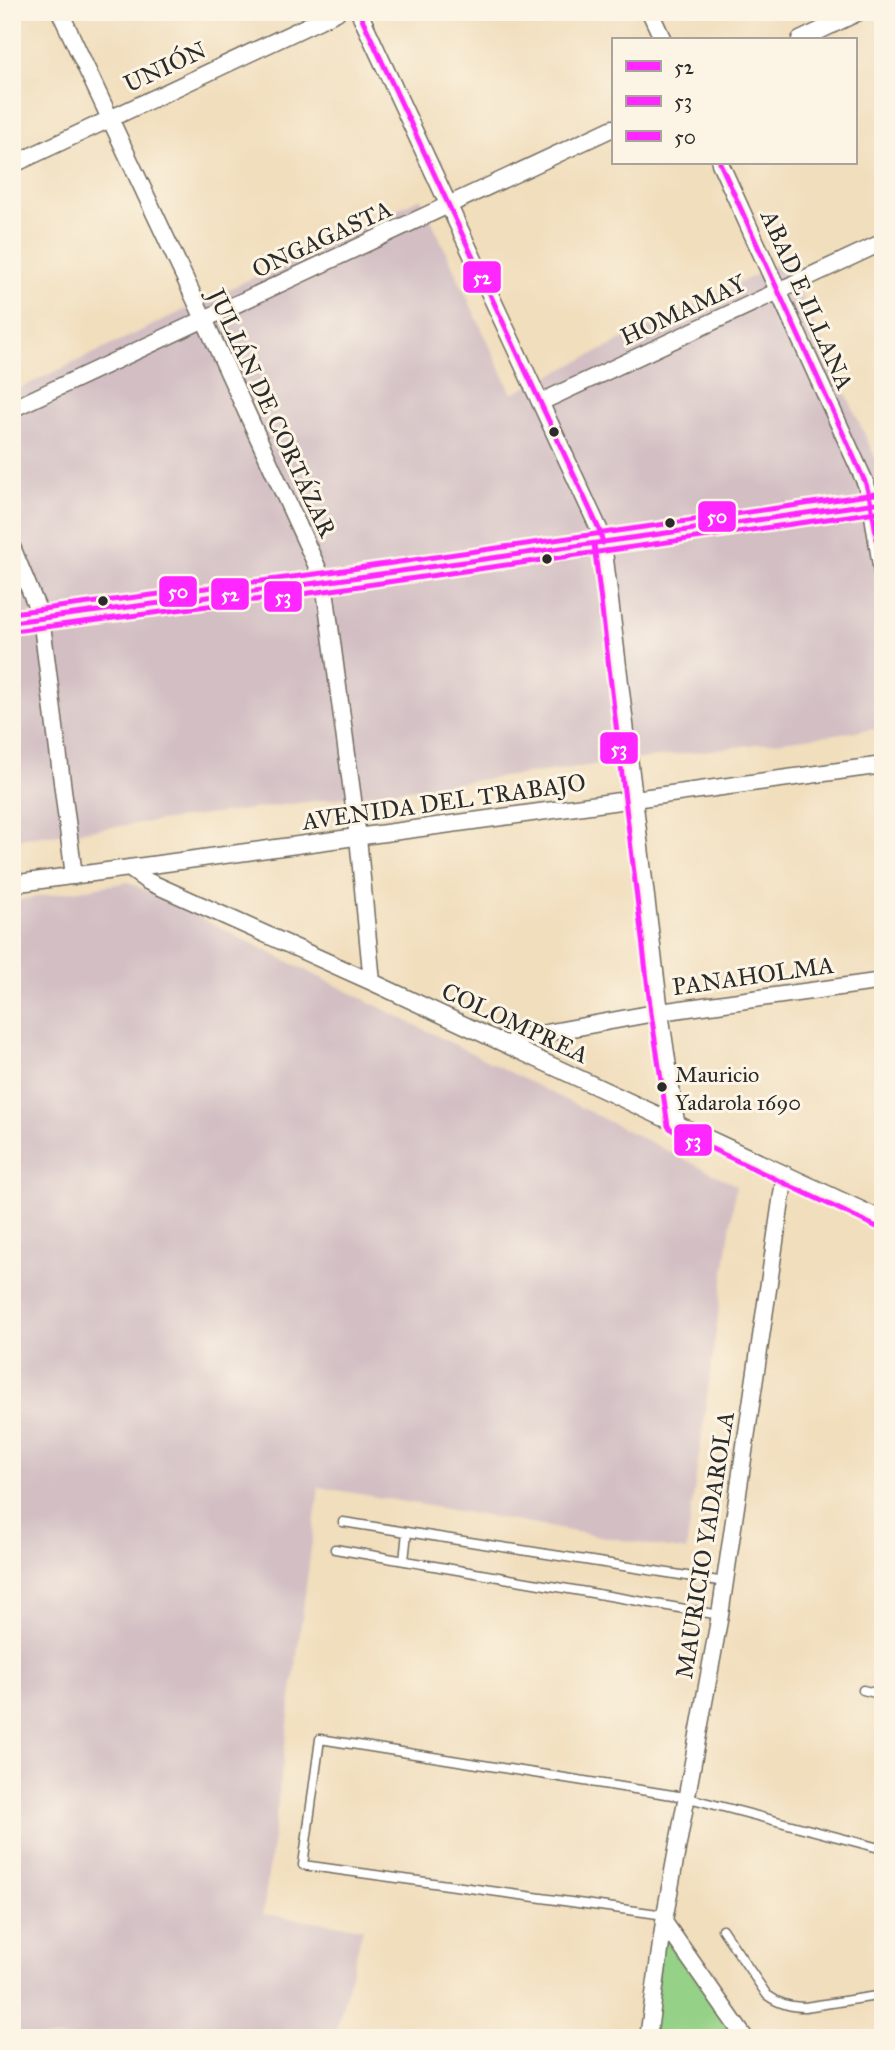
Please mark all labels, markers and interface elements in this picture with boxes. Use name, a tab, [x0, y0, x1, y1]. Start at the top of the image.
street label: UNIÓN	[119, 35, 211, 99]
legend	[612, 38, 856, 164]
text: 52	[674, 54, 695, 80]
text: 53	[674, 88, 692, 114]
text: 50	[674, 124, 696, 150]
street label: ONGAGASTA	[247, 194, 397, 284]
street label: ABAD E ILLANA	[754, 205, 860, 395]
line badge: 52	[462, 260, 502, 294]
text: 52	[473, 266, 492, 289]
street label: HOMAMAY	[616, 268, 751, 352]
street label: JULIÁN DE CORTÁZAR	[200, 281, 343, 543]
unlabelled marker	[547, 425, 561, 439]
line badge: 50	[697, 500, 737, 533]
text: 50	[707, 505, 727, 528]
unlabelled marker	[663, 516, 677, 530]
unlabelled marker	[540, 552, 554, 566]
line badge: 50	[158, 575, 198, 608]
line badge: 52	[210, 577, 250, 611]
text: 50	[168, 580, 188, 603]
line badge: 53	[263, 580, 303, 613]
text: 52	[221, 583, 240, 606]
text: 53	[275, 585, 291, 609]
unlabelled marker	[96, 594, 110, 608]
line badge: 53	[599, 731, 639, 765]
text: 53	[611, 737, 627, 761]
street label: AVENIDA DEL TRABAJO	[299, 767, 588, 837]
street label: PANAHOLMA	[670, 950, 836, 1002]
street label: COLOMPREA	[437, 976, 593, 1070]
place label: Mauricio Yadarola 1690	[675, 1061, 801, 1116]
marker: Mauricio Yadarola 1690	[655, 1080, 669, 1094]
line badge: 53	[673, 1123, 713, 1157]
text: 53	[685, 1129, 701, 1153]
street label: MAURICIO YADAROLA	[669, 1409, 741, 1681]

